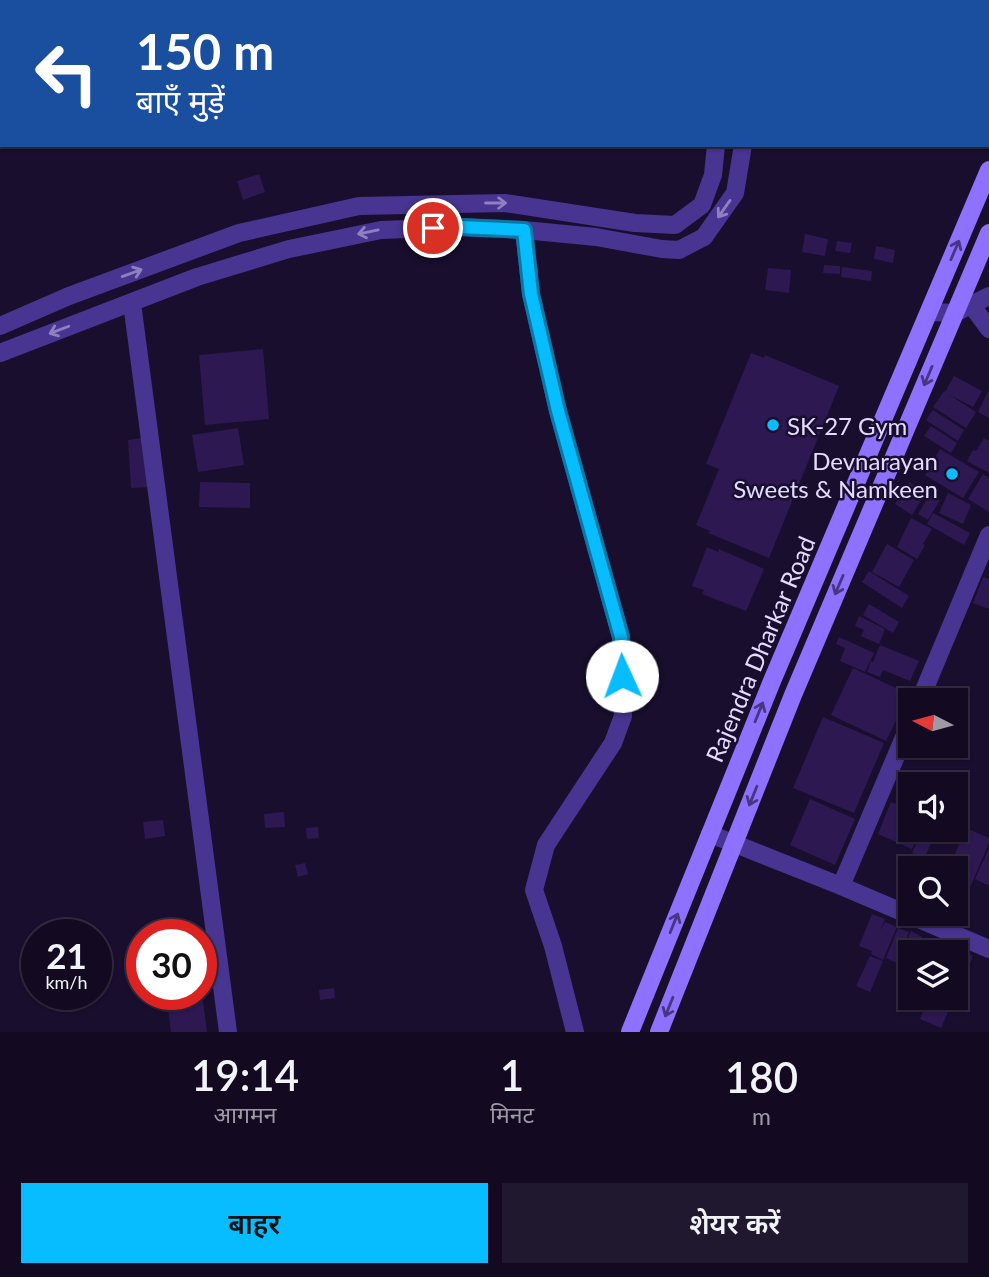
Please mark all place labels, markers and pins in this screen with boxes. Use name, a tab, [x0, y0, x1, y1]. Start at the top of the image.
pin	[403, 198, 463, 258]
place label: SK-27 Gym	[787, 411, 907, 440]
marker: SK-27 Gym	[765, 417, 781, 433]
place label: Devnarayan Sweets & Namkeen	[733, 446, 938, 503]
marker: Devnarayan Sweets & Namkeen	[944, 466, 960, 482]

